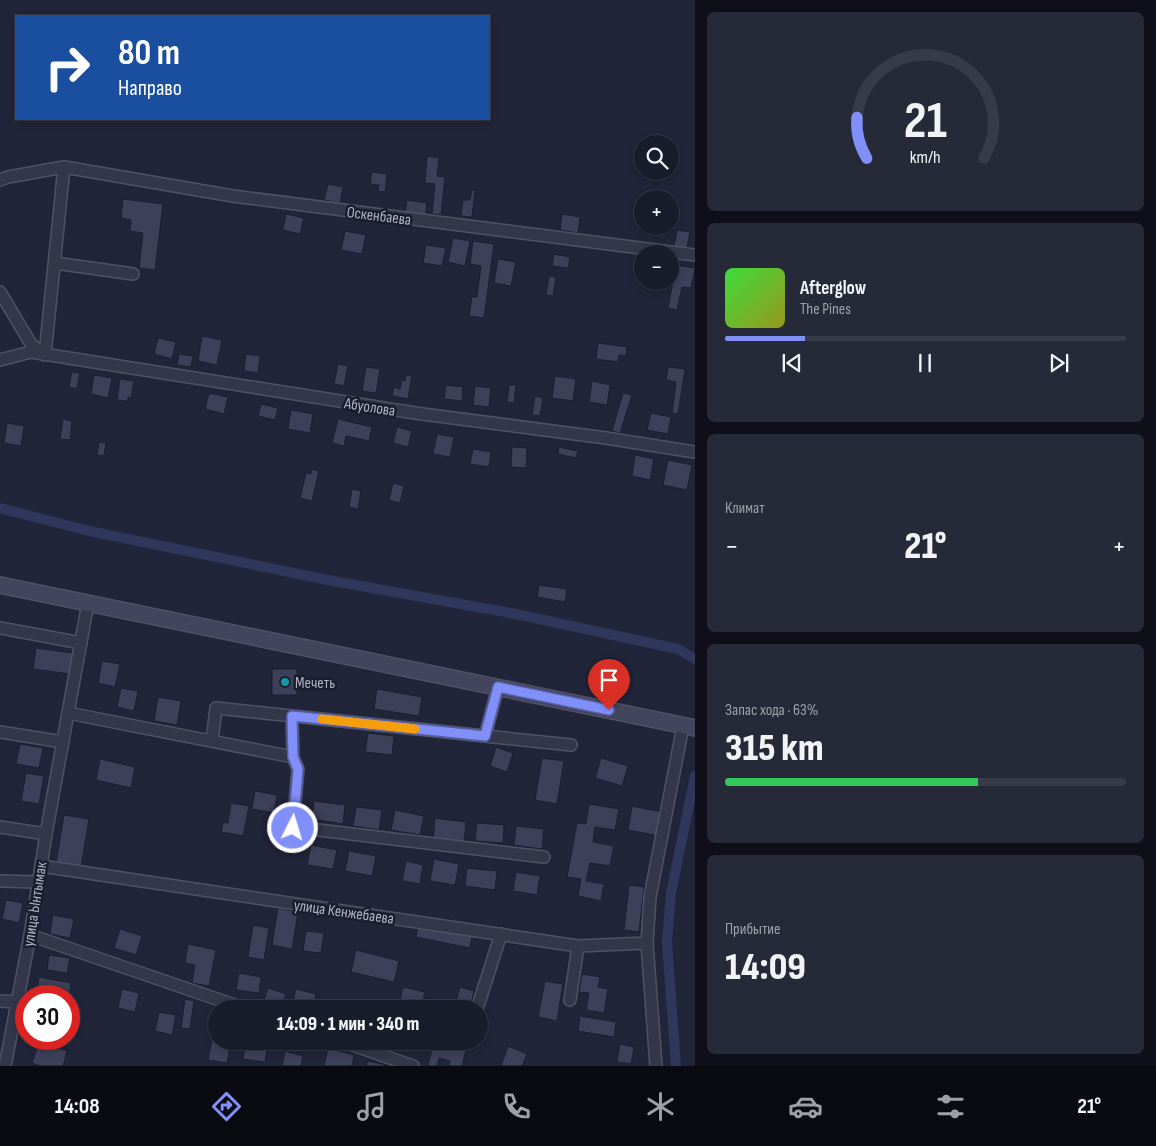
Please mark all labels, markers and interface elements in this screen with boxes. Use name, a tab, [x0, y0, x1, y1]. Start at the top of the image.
text: 80 m	[118, 32, 180, 75]
icon: right	[35, 35, 100, 100]
text: Направо	[118, 75, 182, 102]
text: 21	[904, 90, 947, 153]
map controls	[634, 135, 679, 290]
button: search	[634, 135, 679, 180]
text: km/h	[910, 147, 941, 168]
button: +	[634, 190, 679, 235]
street label: Оскенбаева	[346, 203, 412, 230]
button: −	[634, 245, 679, 290]
text: Afterglow	[800, 277, 866, 300]
text: The Pines	[800, 300, 851, 319]
icon: previous	[778, 349, 806, 377]
icon: pause	[911, 349, 939, 377]
icon: next	[1045, 349, 1073, 377]
street label: Абуолова	[342, 394, 397, 421]
text: Климат	[725, 499, 765, 518]
text: 21°	[904, 524, 947, 569]
text: −	[725, 530, 739, 563]
text: +	[1112, 530, 1126, 563]
pin	[588, 659, 630, 710]
icon: arrive	[595, 666, 623, 694]
place label: Мечеть	[295, 674, 335, 693]
marker: Мечеть	[279, 676, 291, 688]
text: Запас хода · 63%	[725, 701, 818, 720]
text: 315 km	[725, 726, 824, 771]
position arrow	[266, 801, 318, 853]
street label: улица Ынтымак	[19, 860, 52, 948]
street label: улица Кенжебаева	[293, 896, 395, 929]
text: Прибытие	[725, 920, 780, 939]
text: 14:09	[725, 945, 806, 990]
speed limit sign: 30	[15, 985, 80, 1050]
text: 14:09 · 1 мин · 340 m	[277, 1013, 419, 1036]
icon: directions	[209, 1089, 244, 1124]
icon: music	[354, 1089, 389, 1124]
icon: phone	[499, 1089, 534, 1124]
icon: climate	[643, 1089, 678, 1124]
icon: car	[788, 1089, 823, 1124]
icon: filters	[933, 1089, 968, 1124]
text: 14:08	[55, 1093, 100, 1120]
text: 21°	[1077, 1093, 1101, 1120]

